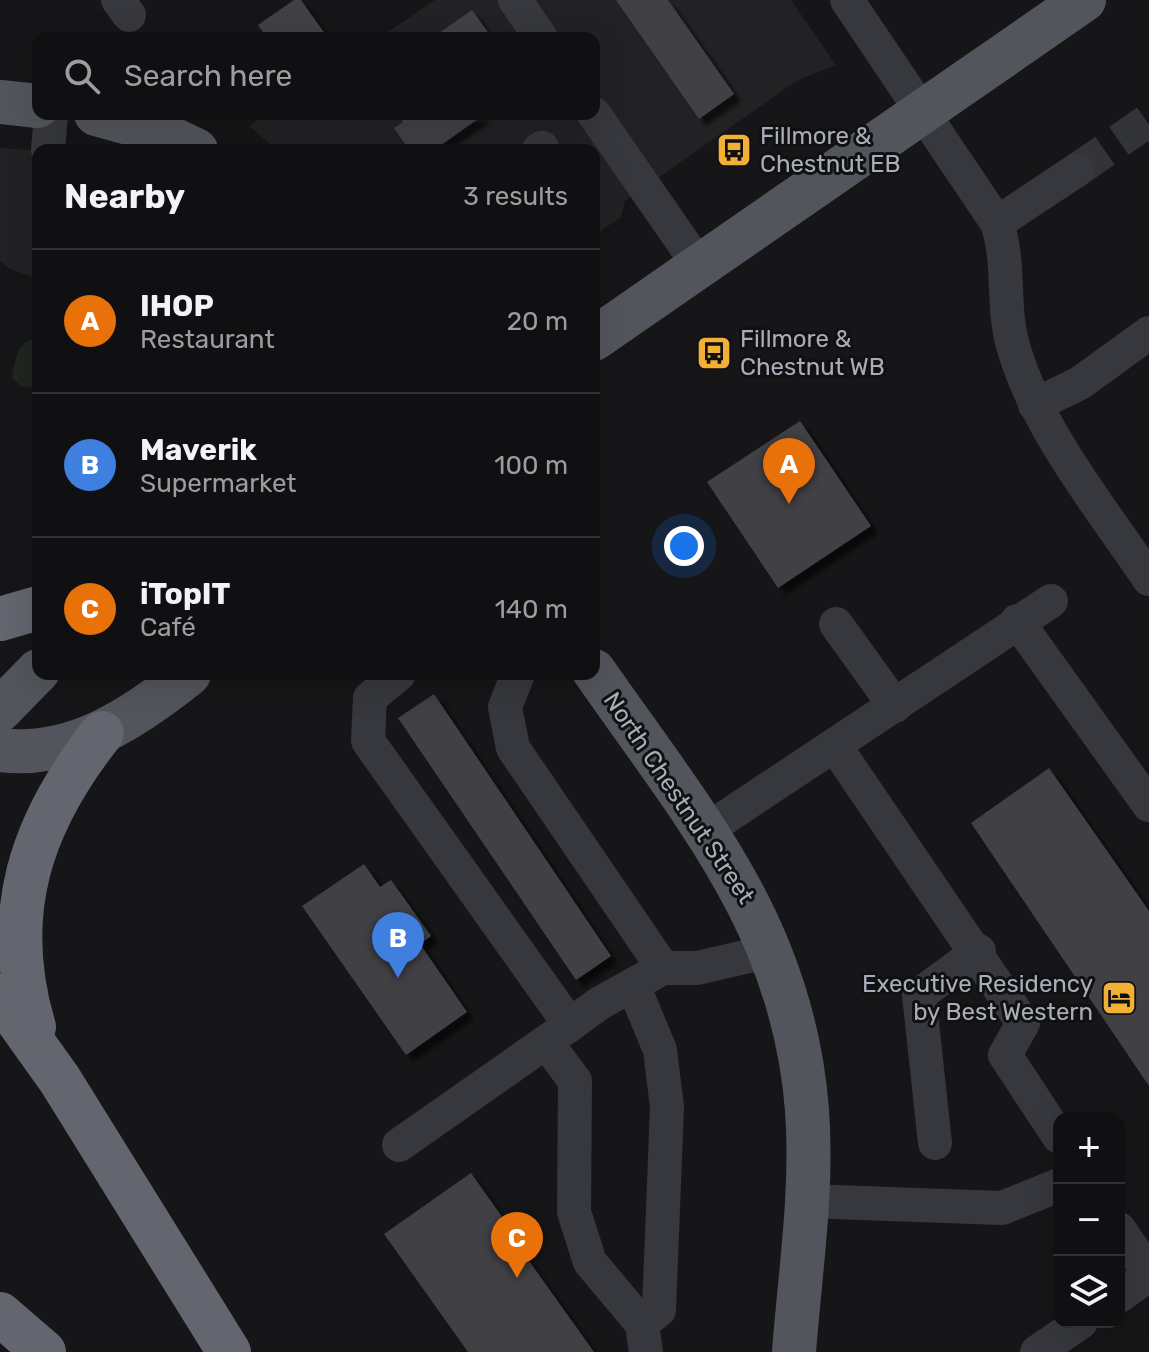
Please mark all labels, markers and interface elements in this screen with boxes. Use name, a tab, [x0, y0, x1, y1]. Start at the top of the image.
search box	[32, 32, 600, 120]
icon: search	[60, 54, 104, 98]
text: Search here	[124, 58, 292, 94]
place label: Fillmore & Chestnut EB	[760, 122, 900, 178]
bus stop icon: Fillmore & Chestnut EB	[715, 131, 753, 169]
text: Nearby	[64, 176, 185, 217]
text: 3 results	[463, 181, 568, 212]
text: IHOP	[140, 288, 214, 324]
text: A	[81, 306, 99, 337]
text: 20 m	[507, 306, 568, 337]
text: Restaurant	[140, 324, 275, 355]
place label: Fillmore & Chestnut WB	[740, 325, 885, 381]
bus stop icon: Fillmore & Chestnut WB	[695, 334, 733, 372]
text: Maverik	[140, 432, 257, 468]
pin: A	[763, 438, 815, 504]
text: B	[81, 450, 99, 481]
text: 100 m	[494, 450, 568, 481]
text: Supermarket	[140, 468, 297, 499]
your location	[664, 526, 704, 566]
text: iTopIT	[140, 576, 230, 612]
text: C	[81, 594, 99, 625]
text: 140 m	[495, 594, 568, 625]
text: Café	[140, 612, 196, 643]
street label: North Chestnut Street	[598, 687, 760, 909]
pin: B	[372, 912, 424, 978]
place label: Executive Residency by Best Western	[862, 970, 1093, 1026]
hotel icon: Executive Residency by Best Western	[1100, 979, 1138, 1017]
map controls	[1053, 1112, 1125, 1328]
button: +	[1053, 1112, 1125, 1184]
button: −	[1053, 1184, 1125, 1256]
pin: C	[491, 1212, 543, 1278]
button: layers	[1053, 1256, 1125, 1328]

